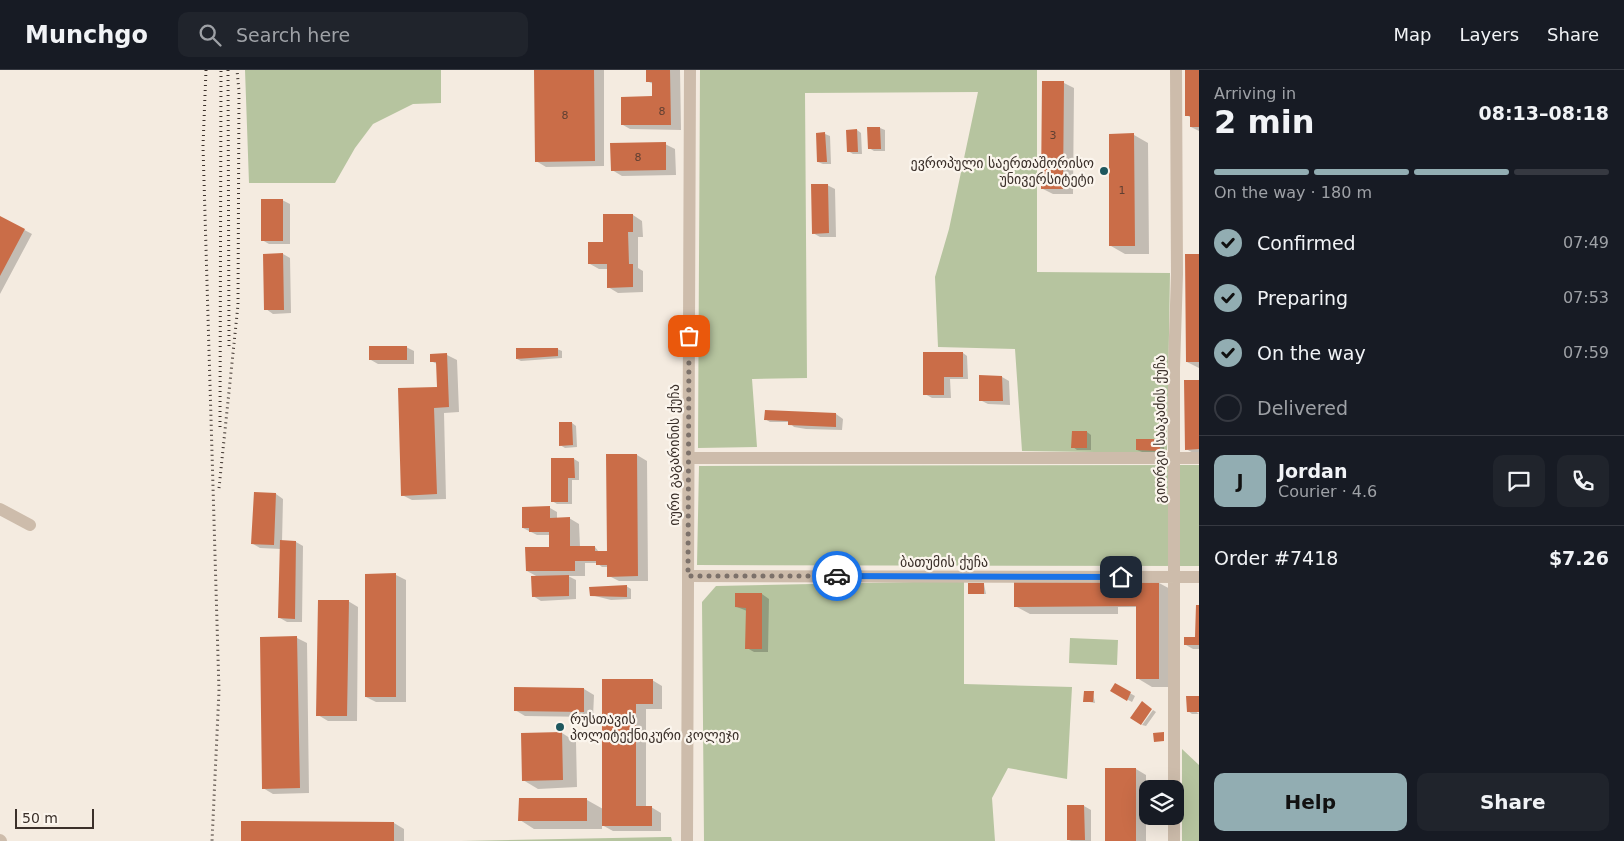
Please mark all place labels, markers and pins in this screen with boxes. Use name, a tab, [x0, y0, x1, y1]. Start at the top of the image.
place label: ევროპული საერთაშორისო უნივერსიტეტი	[911, 155, 1094, 187]
marker: ევროპული საერთაშორისო უნივერსიტეტი	[1098, 165, 1110, 177]
pin	[668, 315, 710, 357]
pin	[1100, 556, 1142, 598]
place label: რუსთავის პოლიტექნიკური კოლეჯი	[570, 711, 739, 743]
marker: რუსთავის პოლიტექნიკური კოლეჯი	[554, 721, 566, 733]

